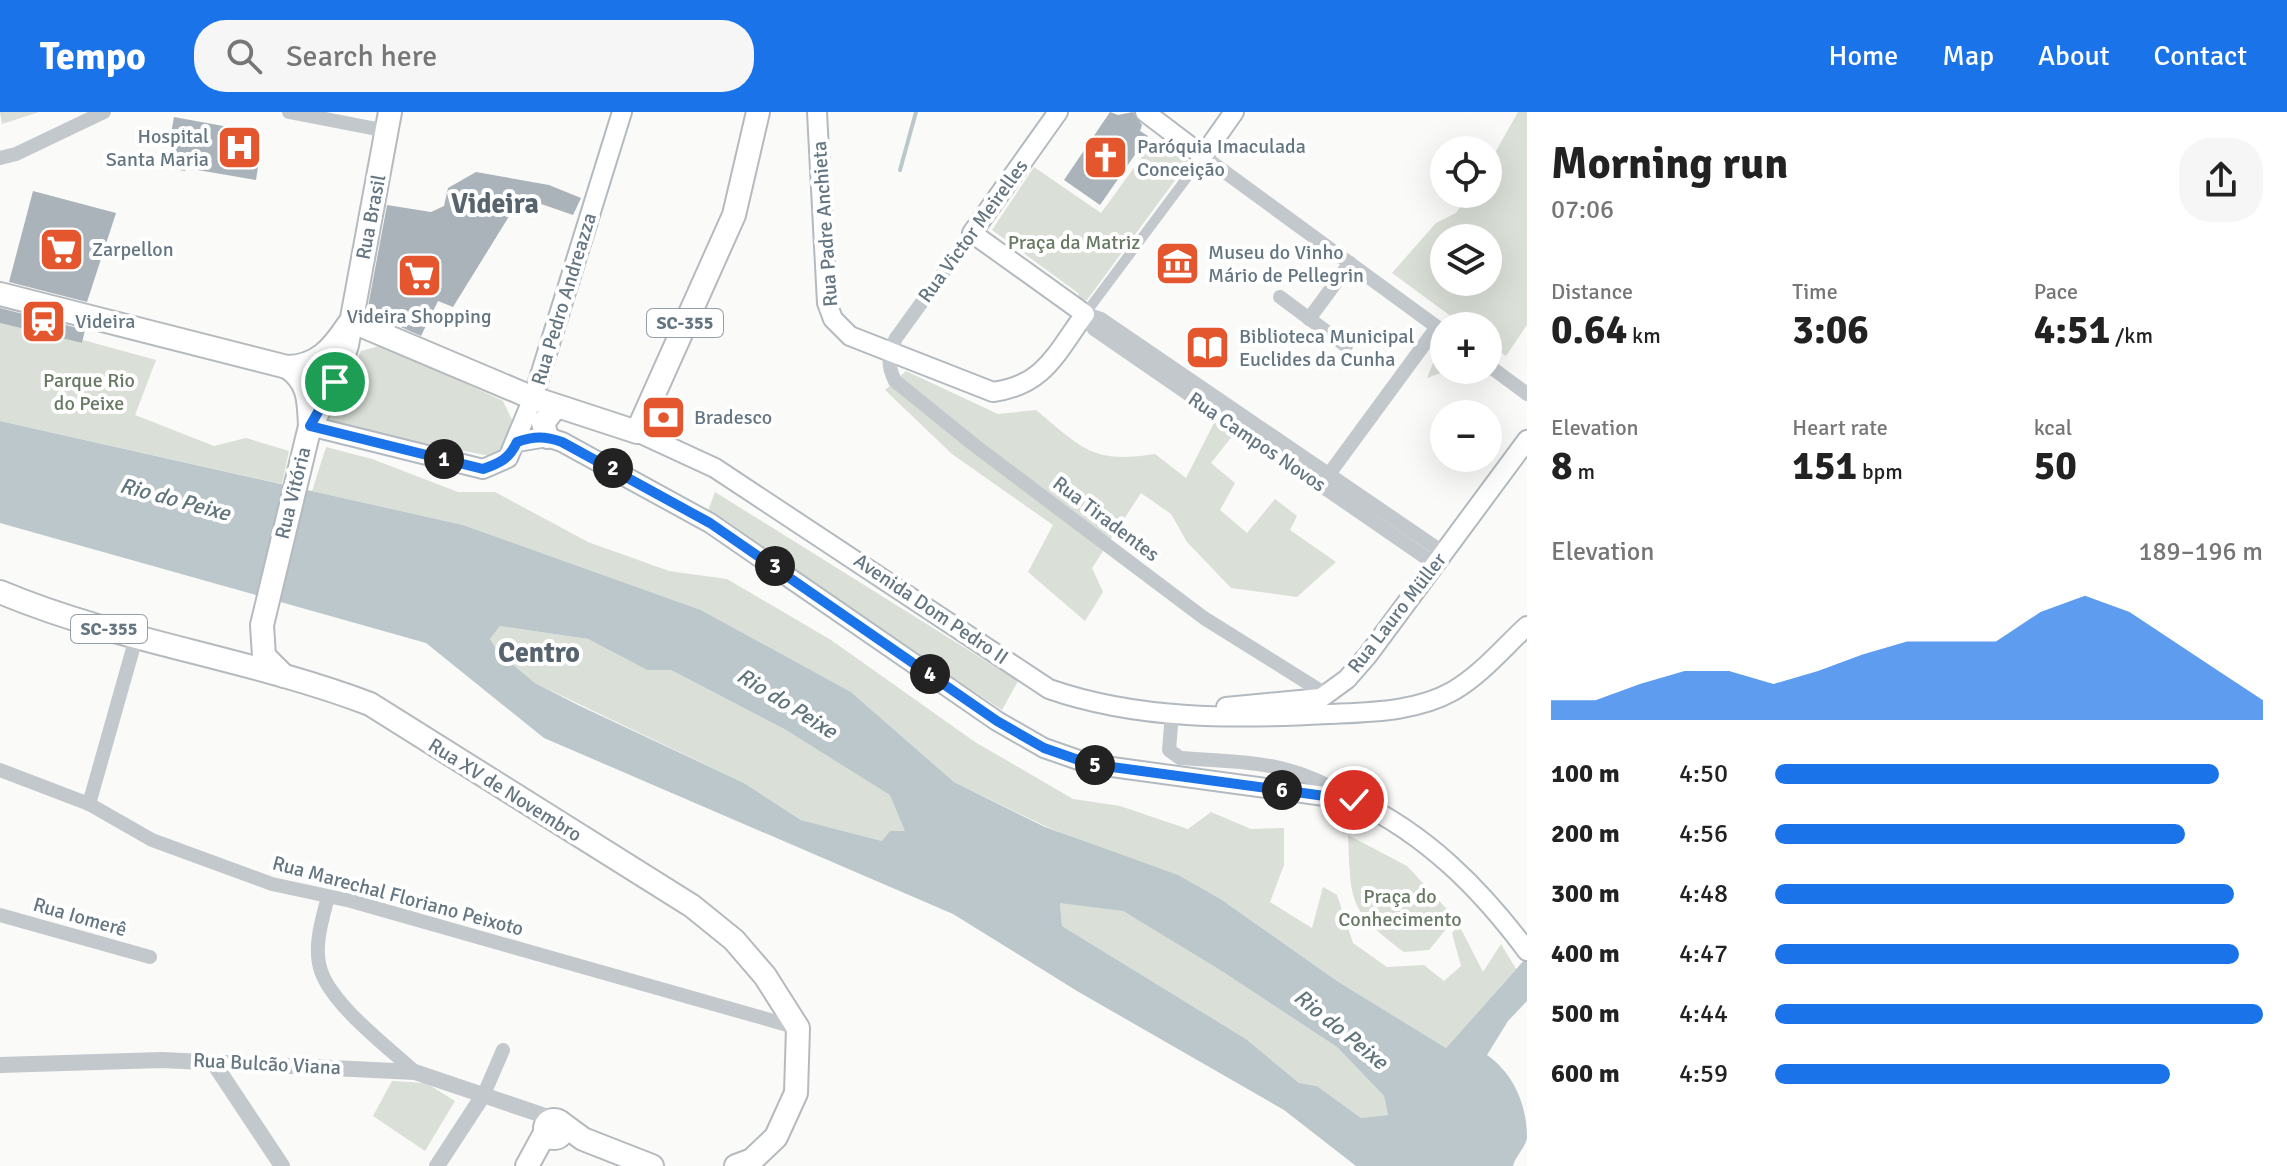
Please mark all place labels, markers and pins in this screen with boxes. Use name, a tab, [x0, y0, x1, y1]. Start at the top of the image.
hospital icon: Hospital Santa Maria	[216, 123, 264, 171]
place label: Hospital Santa Maria	[106, 124, 209, 172]
church icon: Paróquia Imaculada Conceição	[1082, 134, 1130, 182]
place label: Paróquia Imaculada Conceição	[1137, 134, 1306, 182]
supermarket icon: Zarpellon	[37, 225, 85, 273]
place label: Zarpellon	[92, 237, 174, 262]
museum icon: Museu do Vinho Mário de Pellegrin	[1153, 240, 1201, 288]
place label: Museu do Vinho Mário de Pellegrin	[1208, 240, 1364, 288]
supermarket icon: Videira Shopping	[395, 252, 443, 300]
station icon: Videira	[20, 297, 68, 345]
place label: Videira Shopping	[346, 304, 492, 329]
place label: Videira	[75, 309, 135, 334]
library icon: Biblioteca Municipal Euclides da Cunha	[1184, 324, 1232, 372]
place label: Biblioteca Municipal Euclides da Cunha	[1239, 324, 1414, 372]
pin	[301, 348, 369, 416]
bank icon: Bradesco	[639, 393, 687, 441]
place label: Bradesco	[694, 405, 772, 430]
pin: 1	[424, 439, 464, 479]
pin: 2	[593, 448, 633, 488]
pin: 3	[755, 546, 795, 586]
pin: 4	[910, 654, 950, 694]
pin: 5	[1075, 745, 1115, 785]
pin	[1320, 766, 1388, 834]
pin: 6	[1262, 770, 1302, 810]

